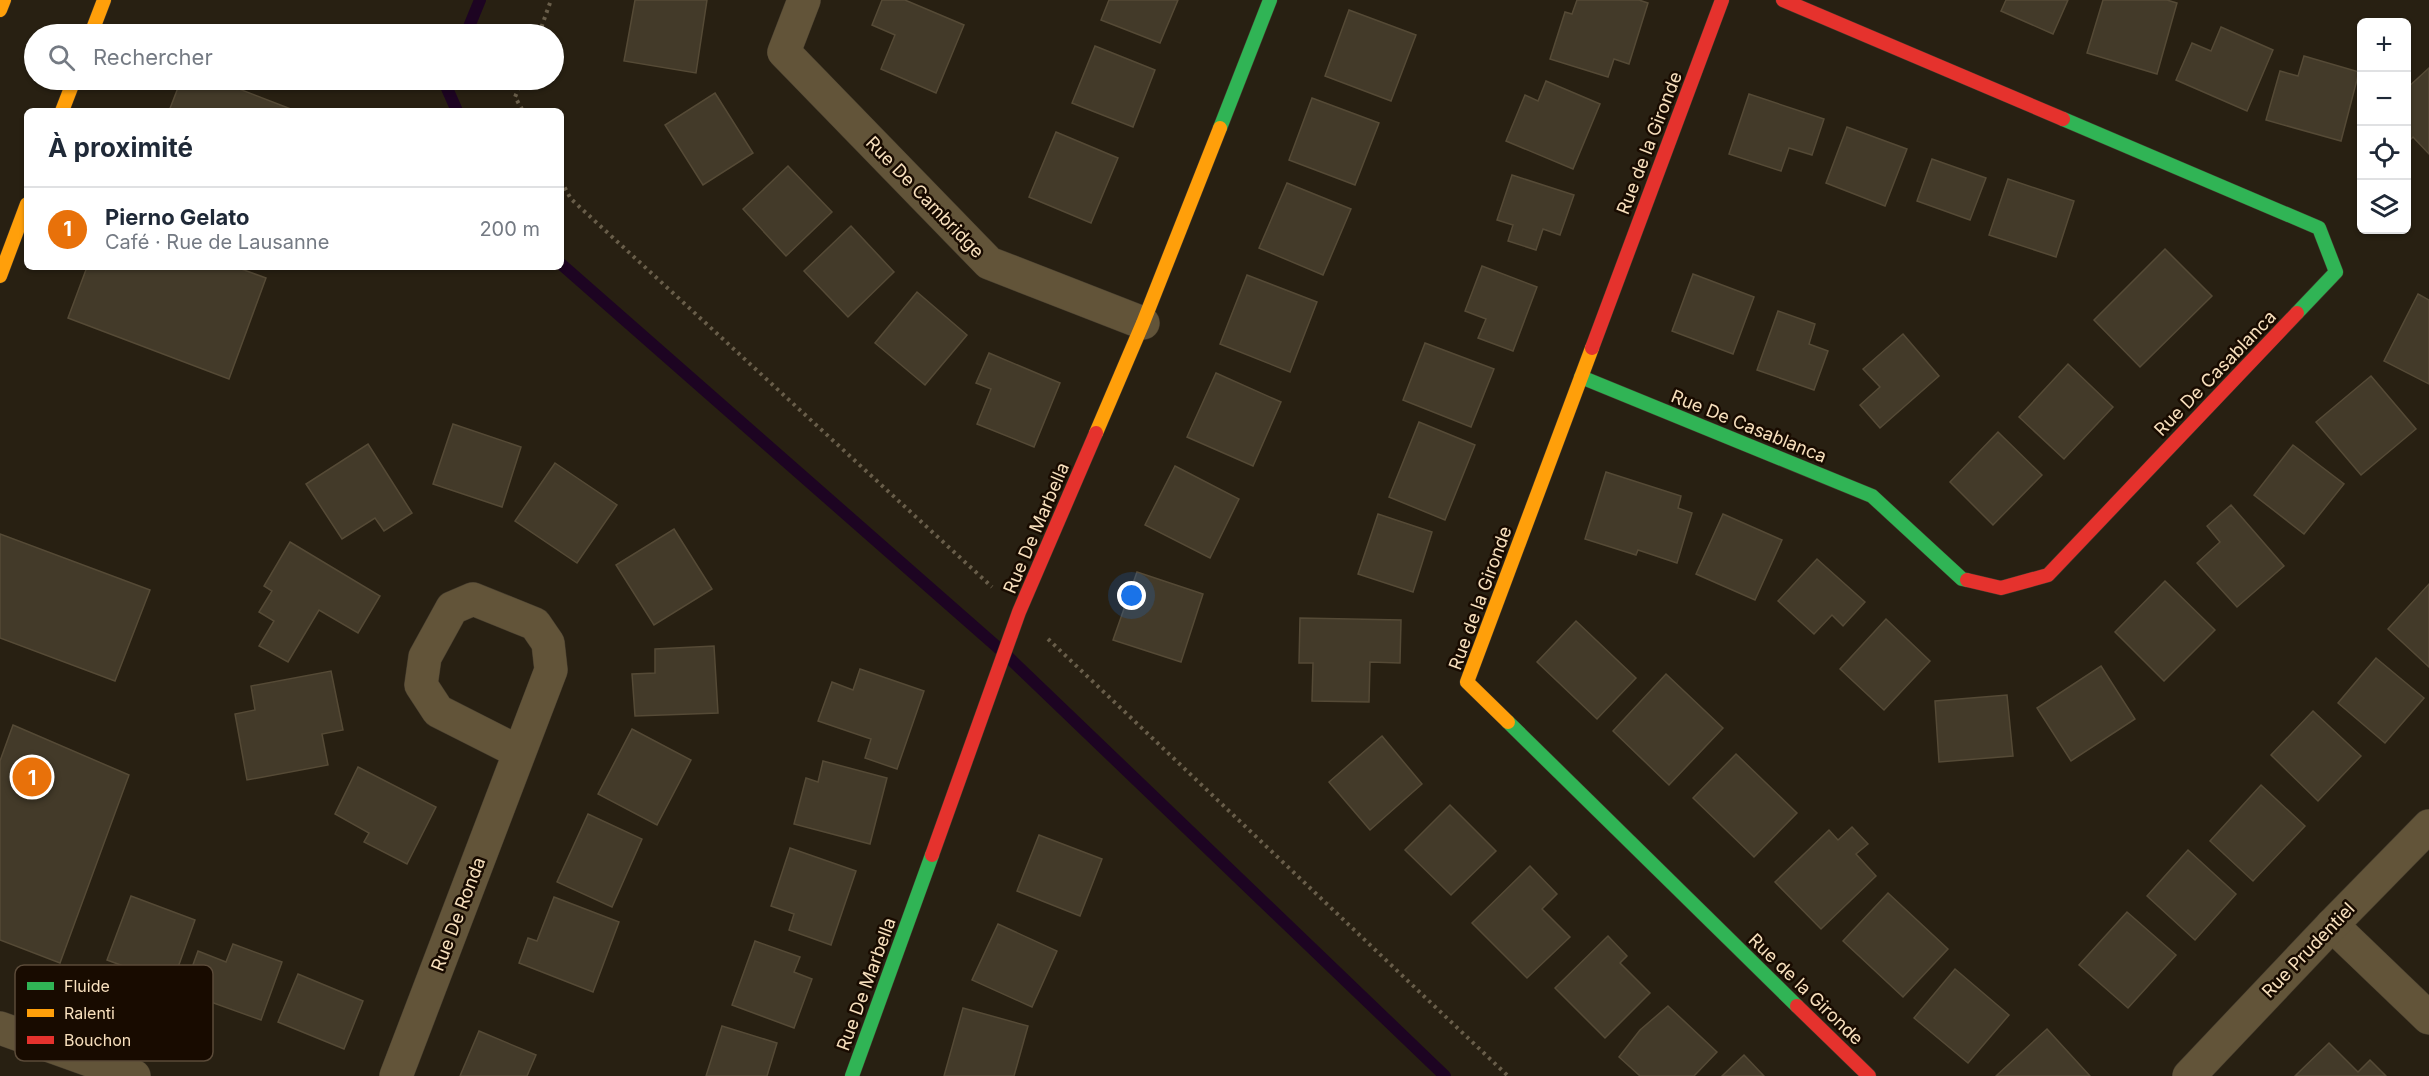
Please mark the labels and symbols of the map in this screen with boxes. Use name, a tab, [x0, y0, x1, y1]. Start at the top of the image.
street label: Rue de la Gironde	[1612, 69, 1686, 217]
street label: Rue De Cambridge	[862, 132, 988, 262]
street label: Rue De Casablanca	[2150, 306, 2280, 440]
street label: Rue De Casablanca	[1668, 385, 1830, 467]
street label: Rue De Marbella	[999, 459, 1073, 597]
street label: Rue de la Gironde	[1444, 523, 1516, 673]
your location	[1117, 581, 1146, 610]
pin: 1	[12, 754, 51, 800]
street label: Rue De Ronda	[427, 854, 489, 974]
street label: Rue Prudentiel	[2257, 898, 2359, 1002]
street label: Rue De Marbella	[832, 915, 900, 1053]
street label: Rue de la Gironde	[1744, 929, 1868, 1049]
legend	[15, 965, 213, 1061]
text: Fluide	[64, 976, 110, 996]
text: Ralenti	[64, 1003, 115, 1023]
text: Bouchon	[64, 1030, 131, 1050]

